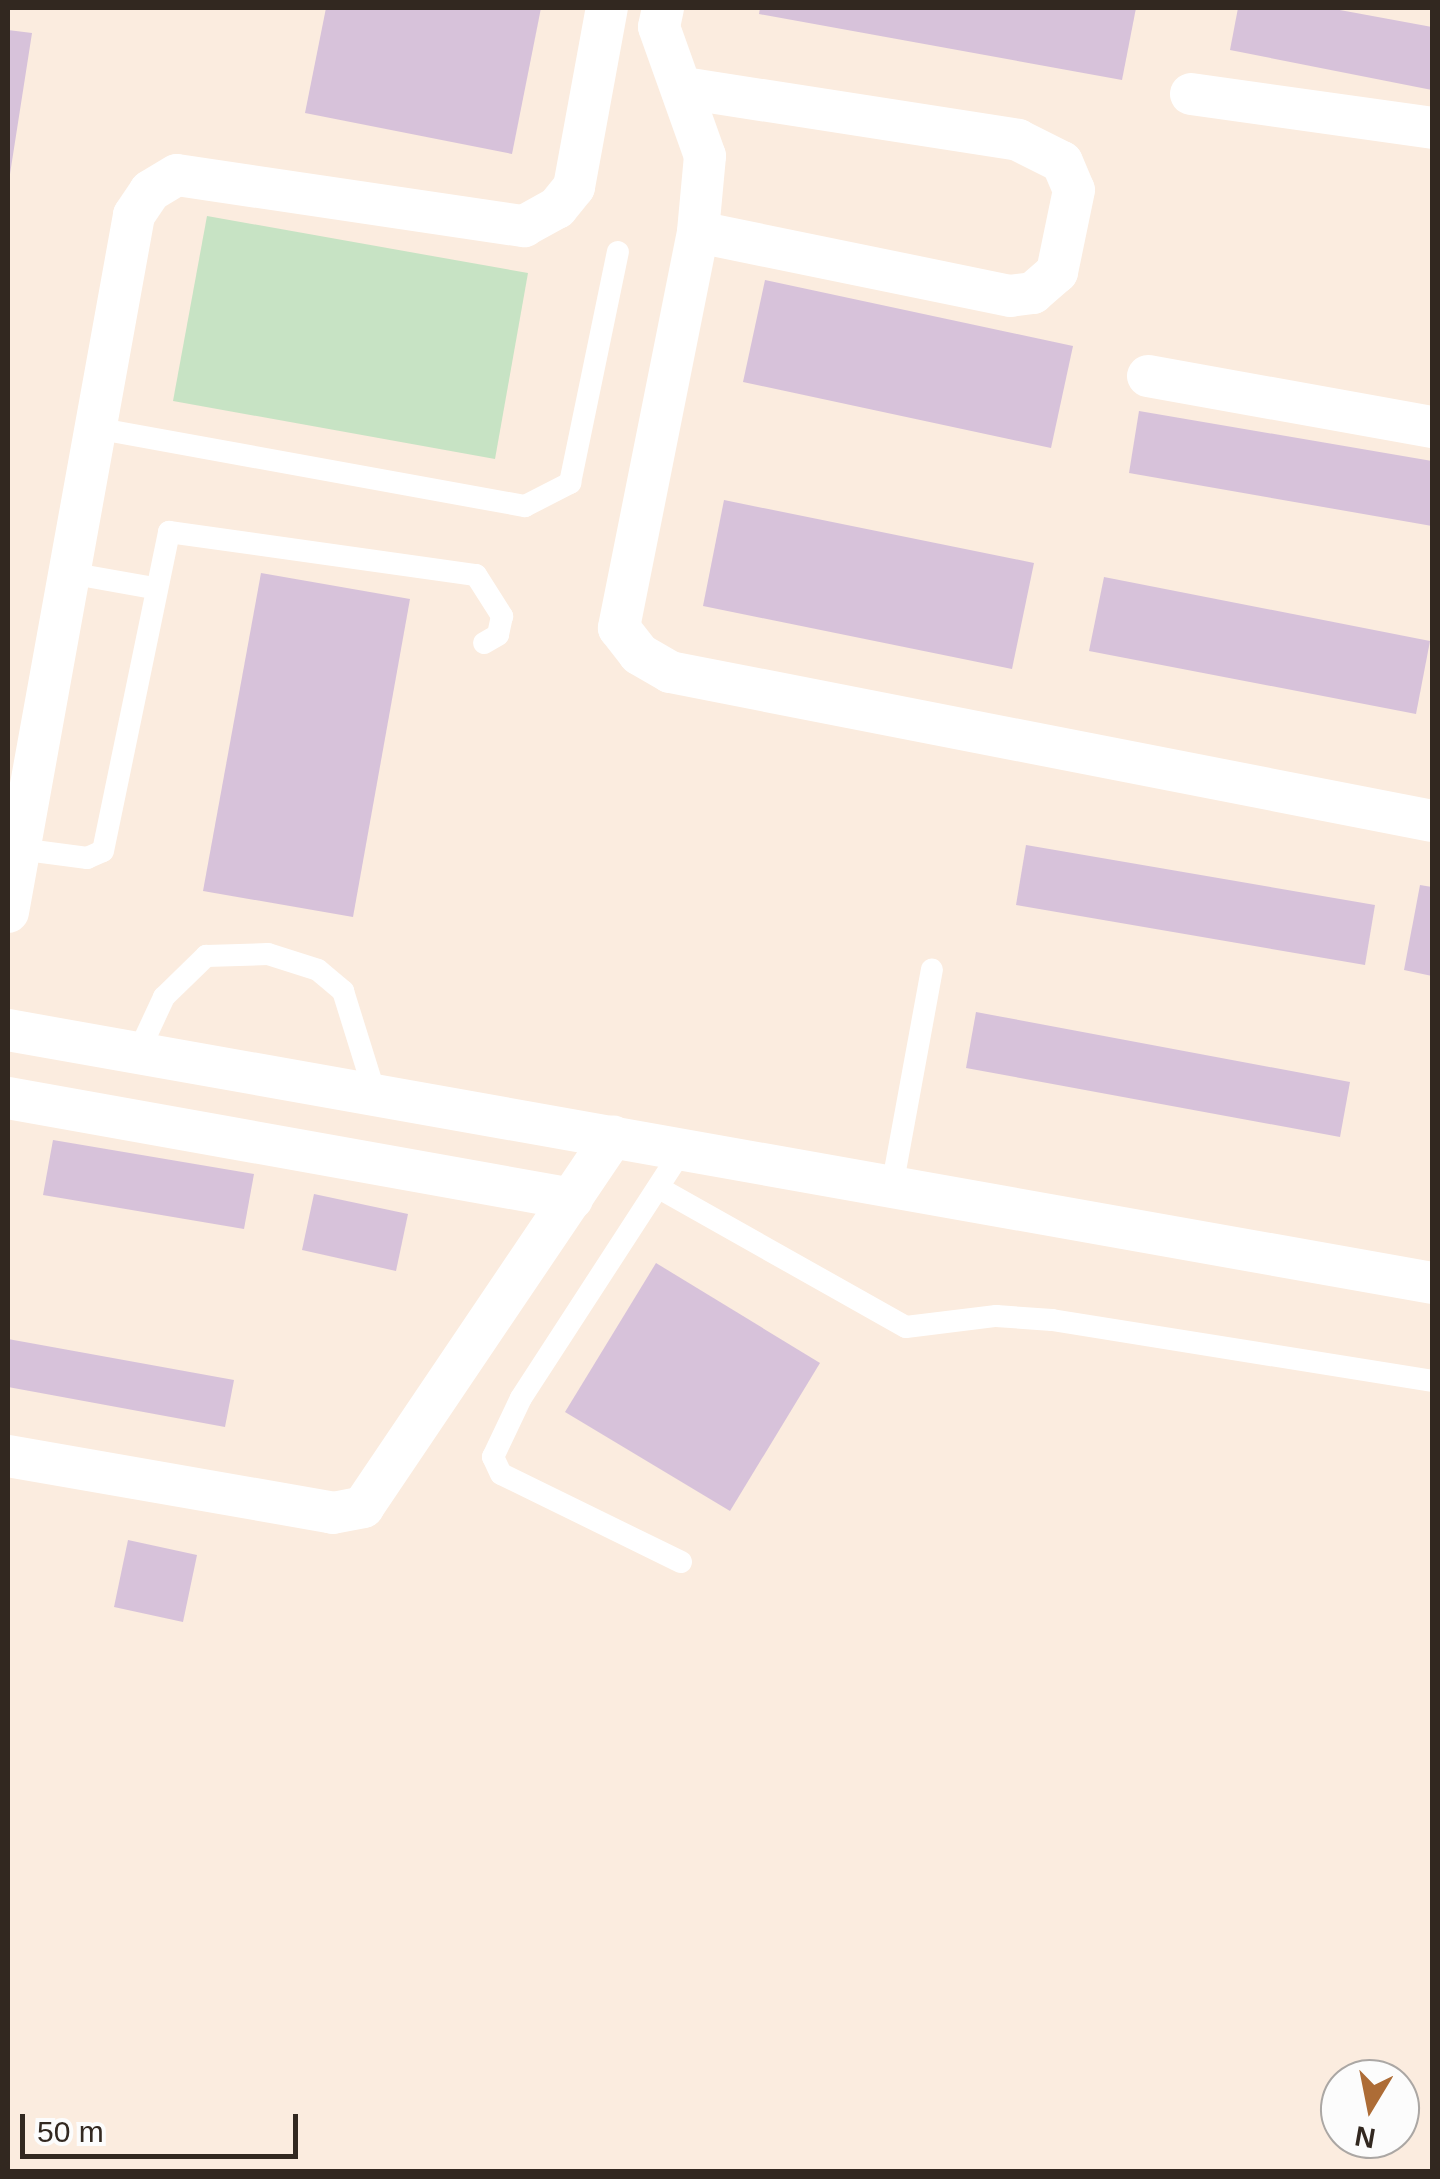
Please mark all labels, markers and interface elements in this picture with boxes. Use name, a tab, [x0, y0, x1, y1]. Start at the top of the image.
north arrow	[1320, 2059, 1420, 2159]
scale bar	[25, 2094, 302, 2156]
text: 50 m	[37, 2115, 104, 2148]
text: N	[1352, 2120, 1378, 2154]

